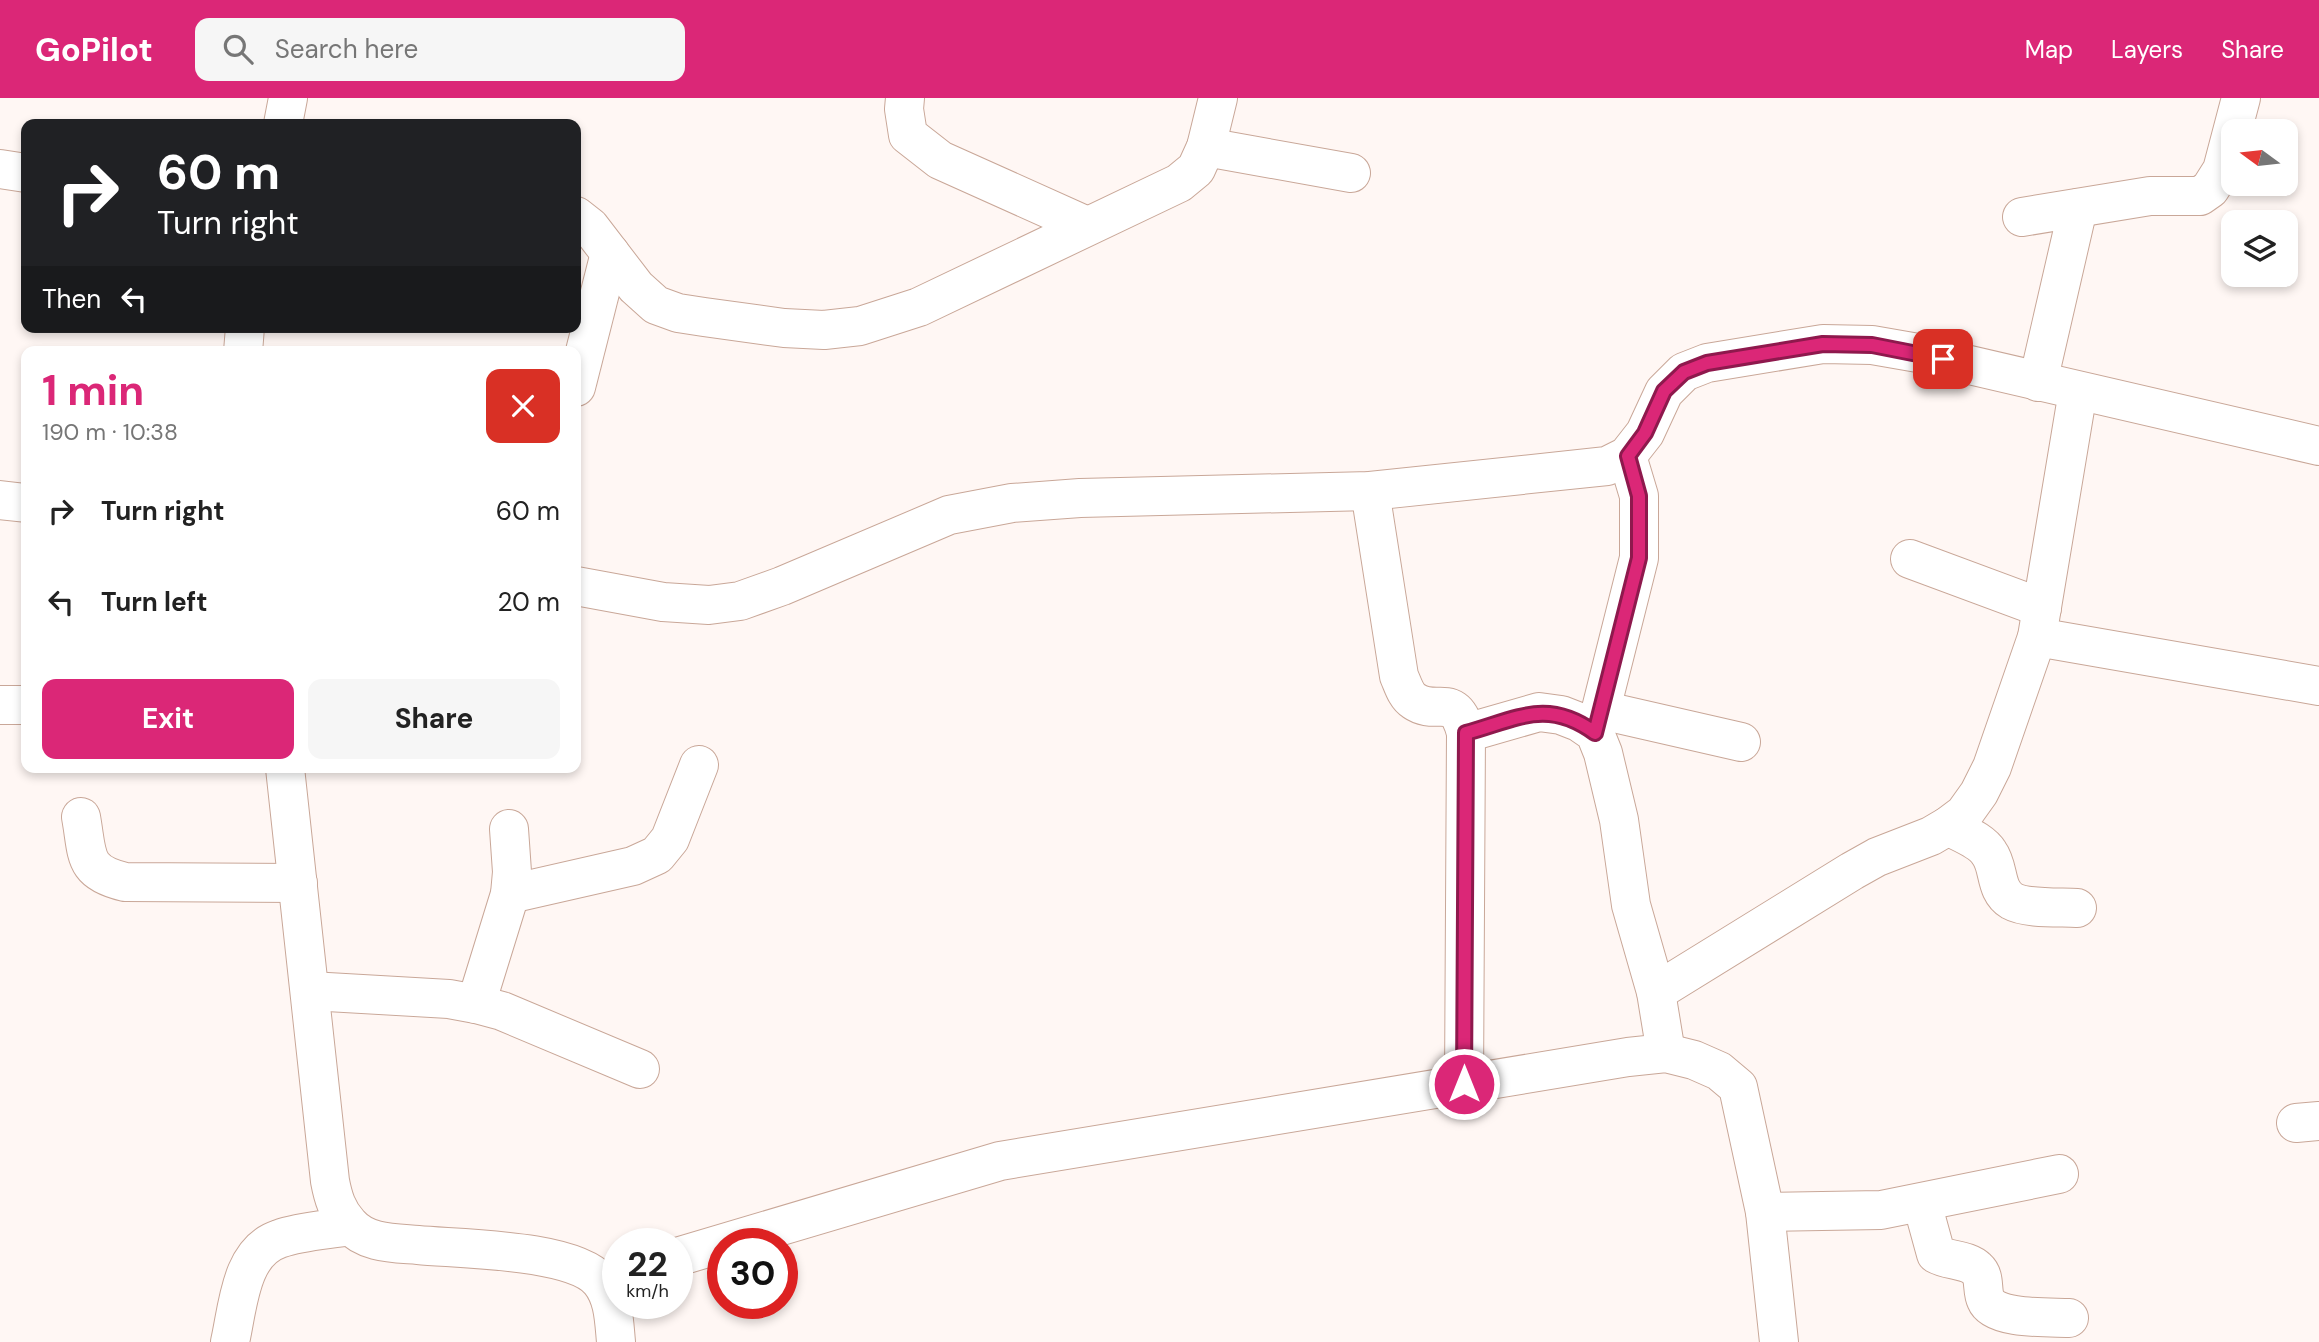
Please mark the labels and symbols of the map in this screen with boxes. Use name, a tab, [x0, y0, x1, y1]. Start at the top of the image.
north arrow	[2221, 119, 2298, 196]
pin	[1913, 329, 1973, 389]
position arrow	[1427, 1047, 1501, 1121]
speed limit sign: 30	[707, 1228, 798, 1319]

